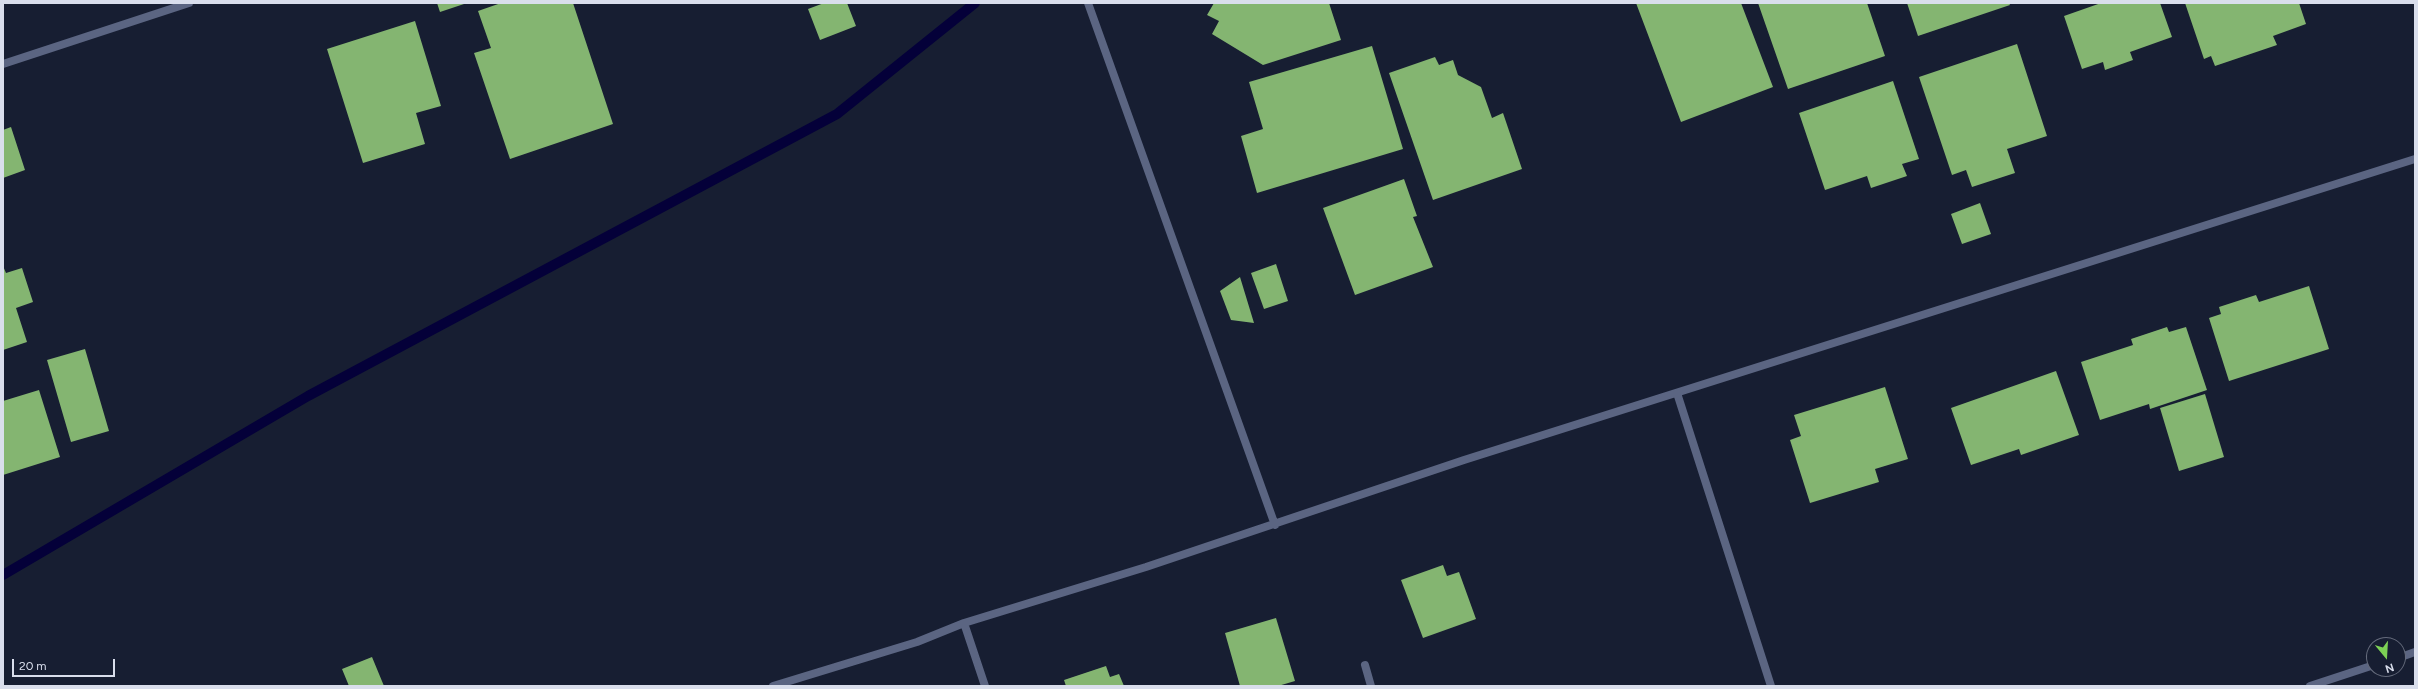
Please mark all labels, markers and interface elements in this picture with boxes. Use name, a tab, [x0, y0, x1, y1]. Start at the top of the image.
north arrow	[2366, 637, 2406, 677]
scale bar	[14, 651, 117, 677]
text: 20 m	[19, 659, 47, 673]
text: N	[2384, 660, 2396, 675]

